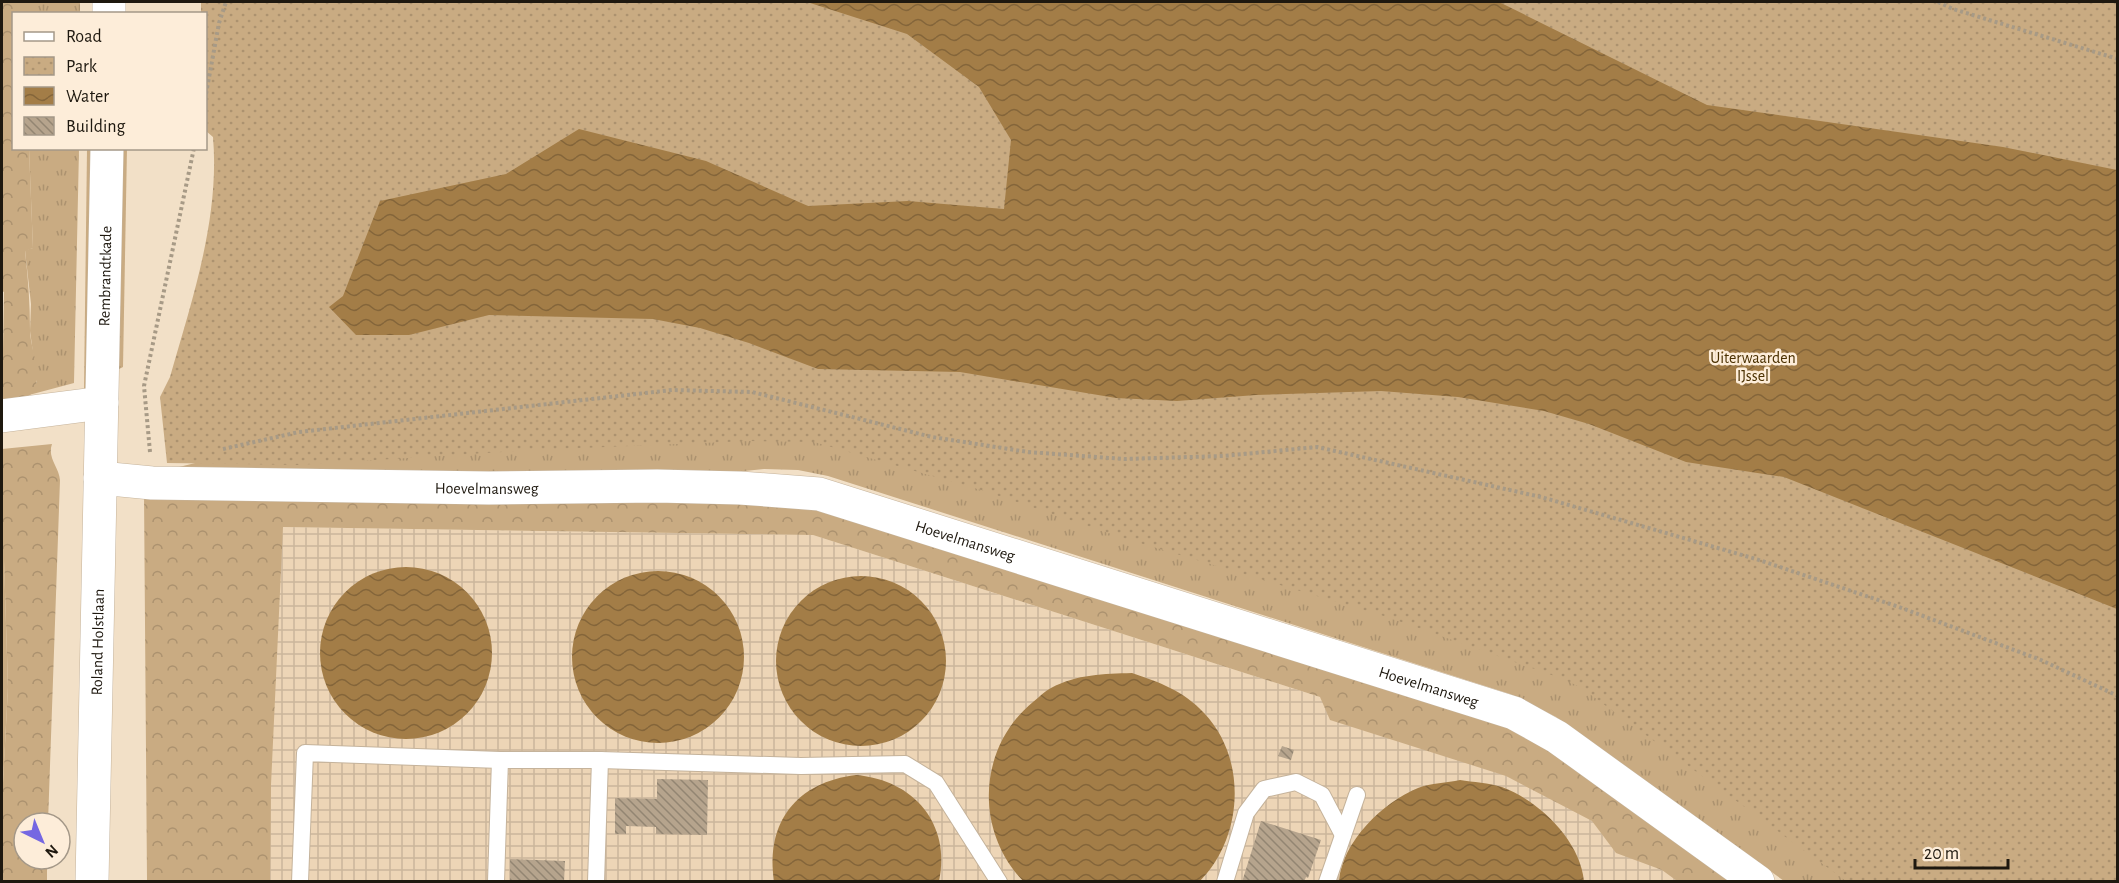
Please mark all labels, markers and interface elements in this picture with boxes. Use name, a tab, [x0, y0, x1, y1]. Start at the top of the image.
legend	[12, 12, 207, 150]
text: Road	[66, 28, 102, 46]
text: Park	[66, 58, 98, 76]
text: Water	[66, 88, 109, 106]
text: Building	[66, 118, 126, 136]
street label: Rembrandtkade	[96, 226, 114, 327]
park label: Uiterwaarden IJssel	[1710, 350, 1796, 384]
street label: Hoevelmansweg	[435, 480, 539, 497]
street label: Hoevelmansweg	[913, 518, 1017, 564]
street label: Roland Holstlaan	[89, 588, 107, 696]
street label: Hoevelmansweg	[1377, 664, 1481, 710]
north arrow	[12, 811, 72, 871]
scale bar	[1915, 832, 2008, 870]
text: N	[42, 842, 61, 861]
text: 20 m	[1924, 845, 1959, 863]

